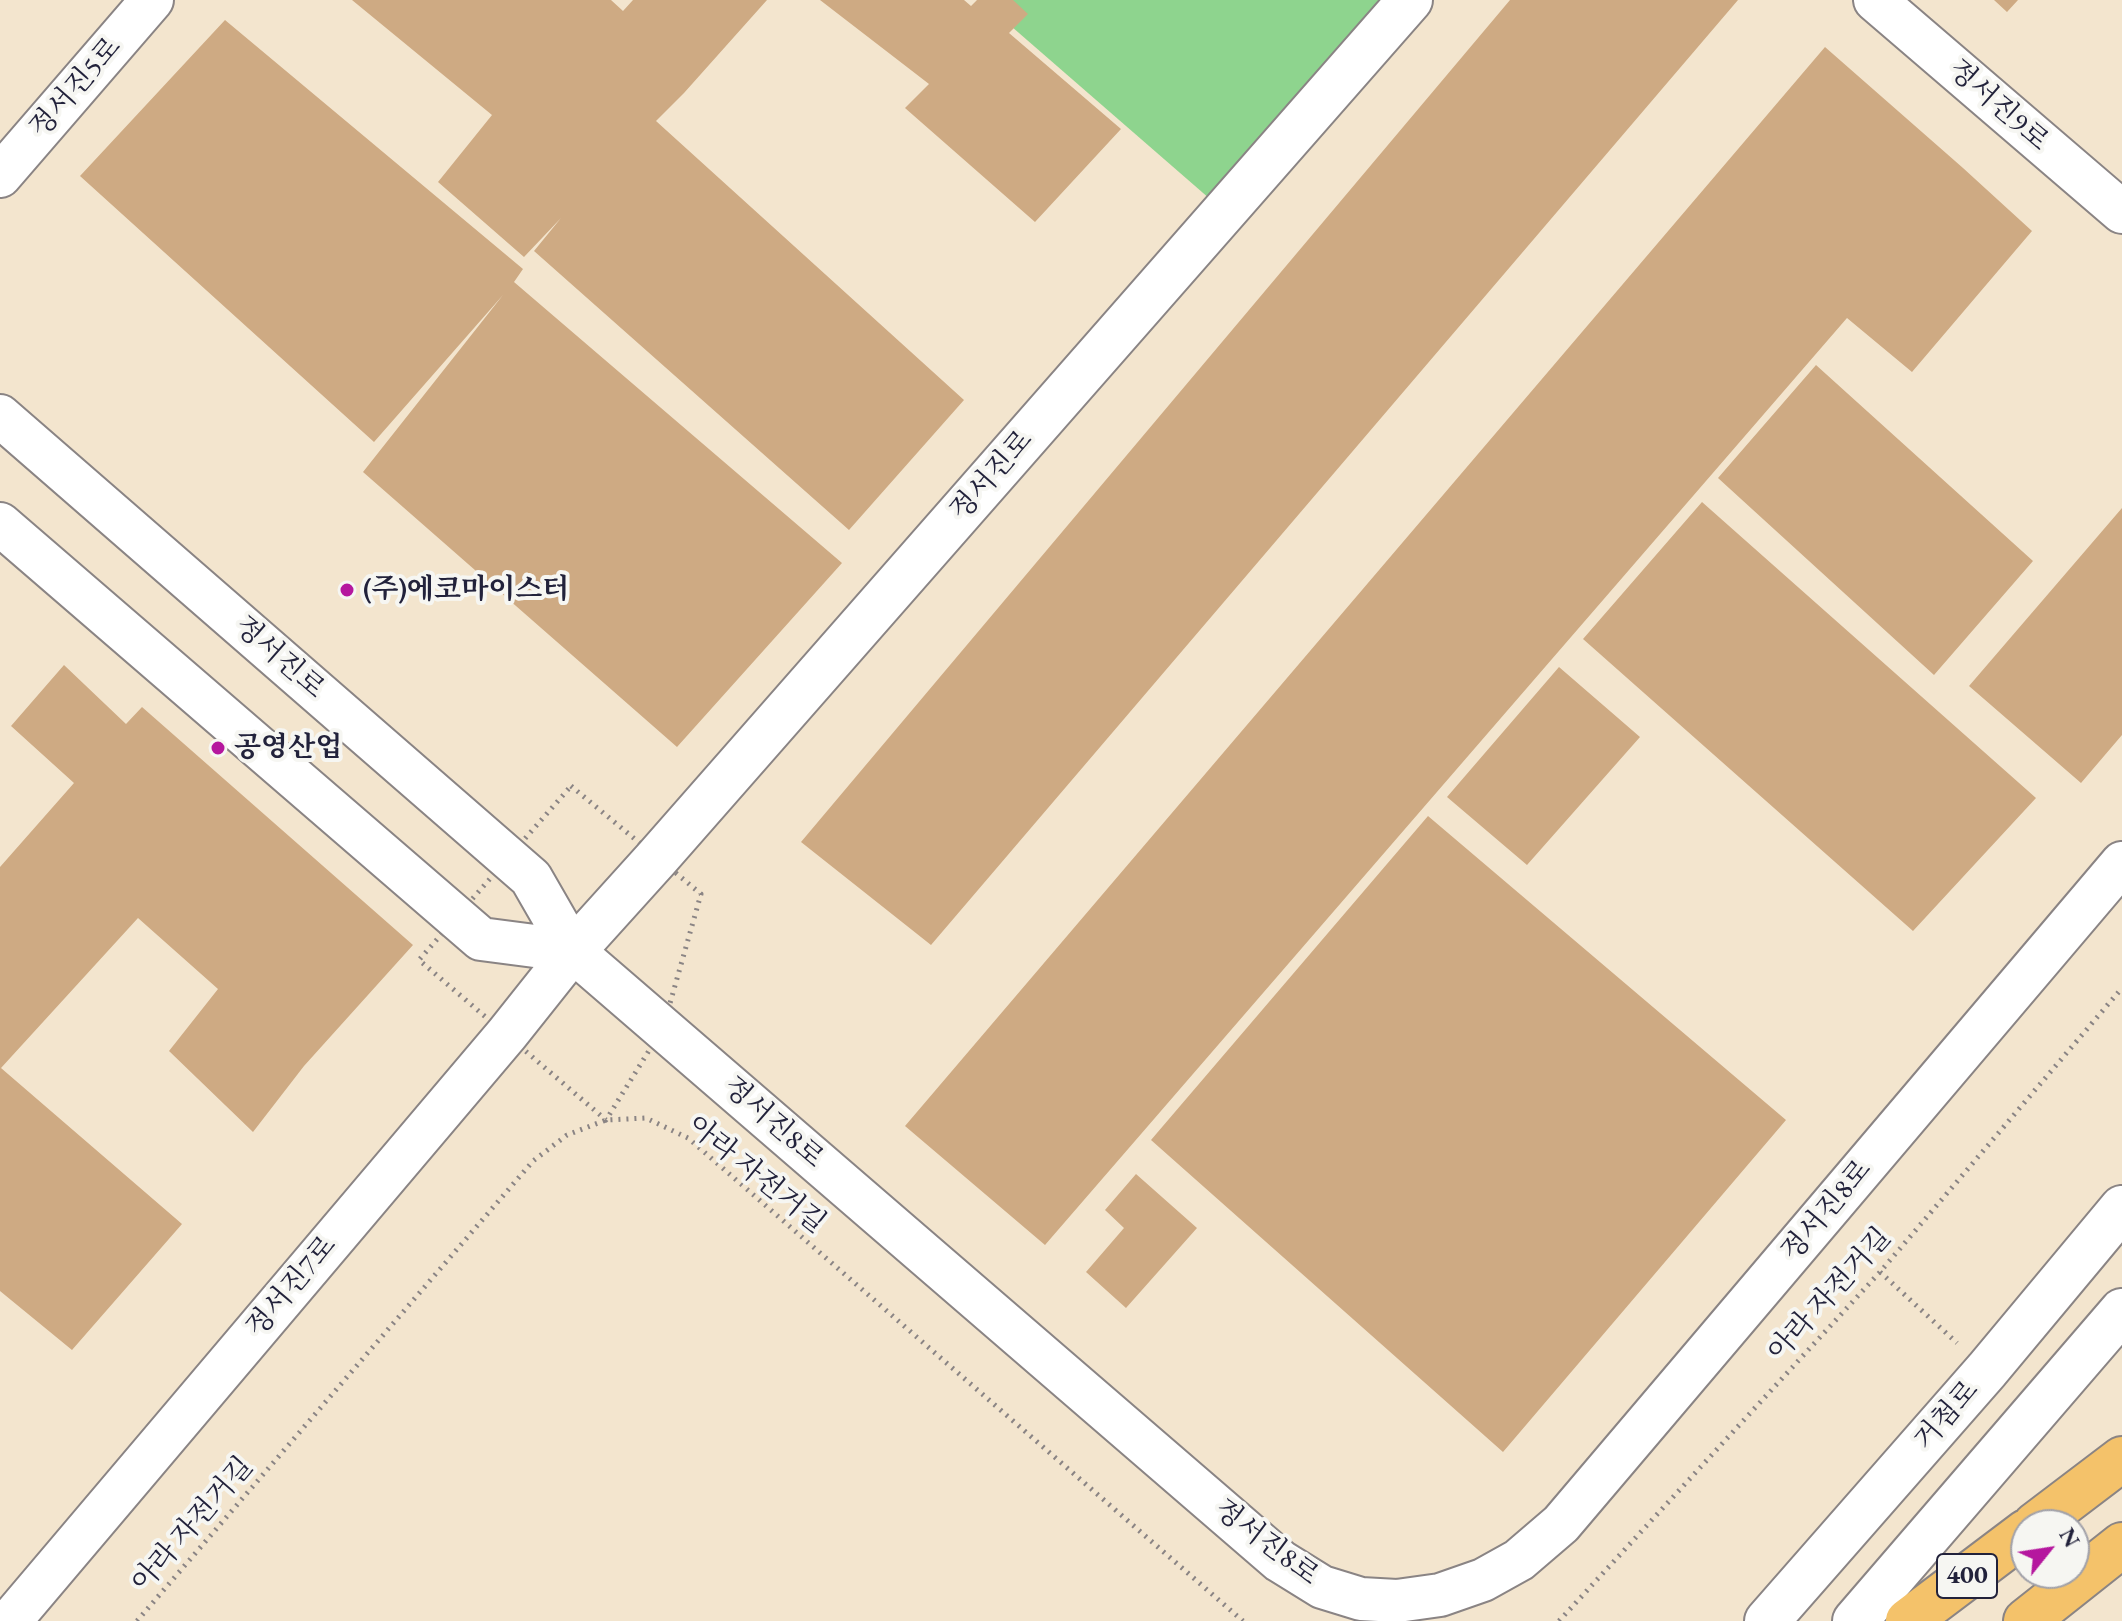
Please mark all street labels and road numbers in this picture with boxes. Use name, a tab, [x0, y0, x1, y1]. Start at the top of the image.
street label: 정서진5로	[23, 31, 129, 145]
street label: 정서진9로	[1941, 53, 2055, 159]
street label: 정서진로	[944, 424, 1040, 528]
street label: 정서진로	[227, 610, 331, 706]
street label: 정서진8로	[716, 1070, 830, 1176]
street label: 아라 자전거길	[680, 1109, 832, 1241]
street label: 정서진8로	[1775, 1154, 1879, 1268]
street label: 아라 자전거길	[1761, 1221, 1899, 1369]
street label: 정서진7로	[240, 1230, 344, 1344]
street label: 거첨로	[1908, 1374, 1986, 1458]
street label: 아라 자전거길	[125, 1451, 261, 1599]
street label: 정서진8로	[1207, 1493, 1325, 1593]
road number: 400	[1937, 1554, 1997, 1598]

